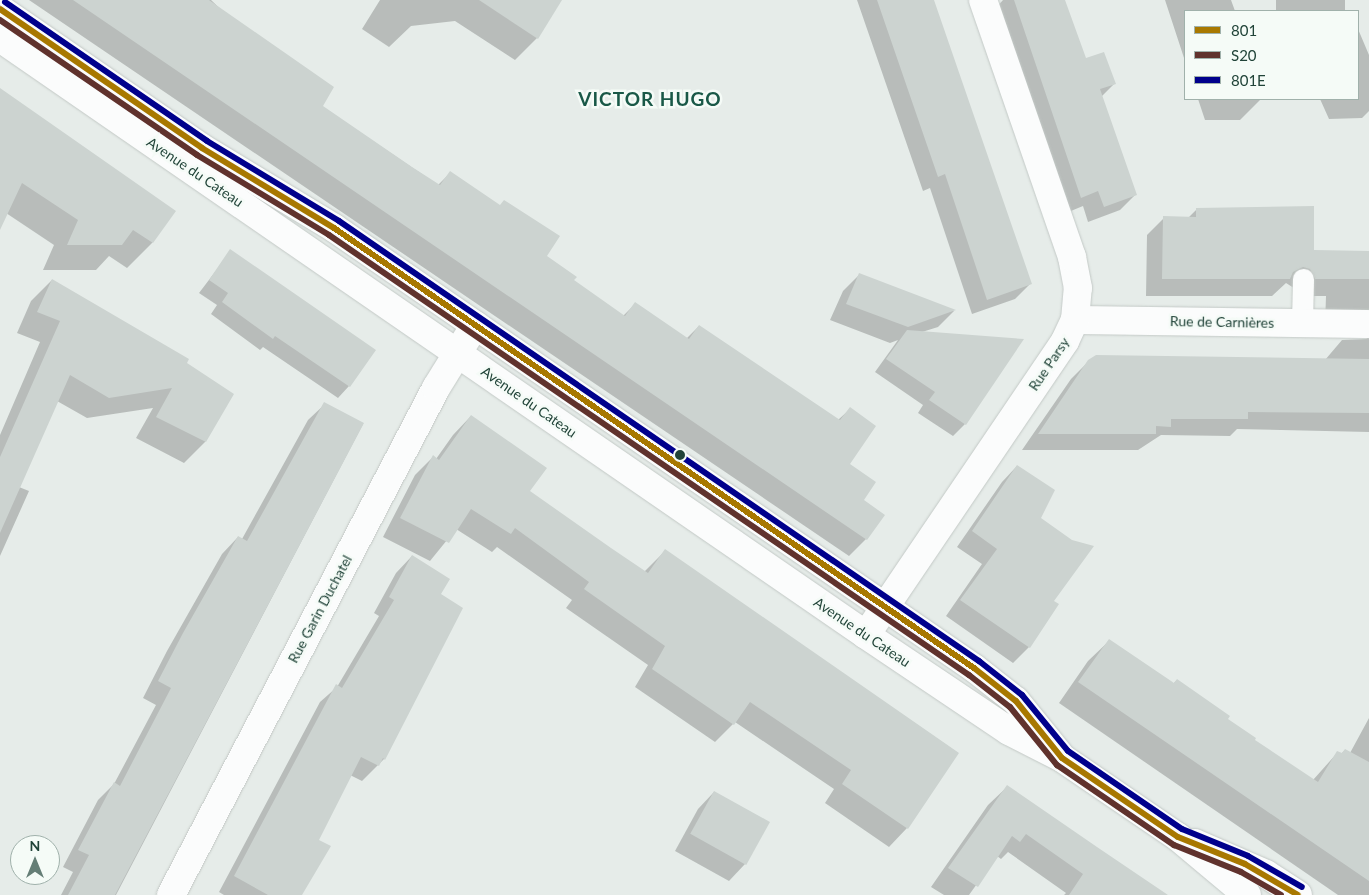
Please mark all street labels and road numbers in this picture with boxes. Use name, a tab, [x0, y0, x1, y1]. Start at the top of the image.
street label: Avenue du Cateau	[144, 134, 246, 210]
street label: Rue de Carnières	[1170, 313, 1274, 331]
street label: Rue Parsy	[1025, 334, 1073, 394]
street label: Avenue du Cateau	[478, 363, 580, 441]
street label: Rue Garin Duchatel	[284, 552, 356, 666]
street label: Avenue du Cateau	[811, 594, 913, 670]

